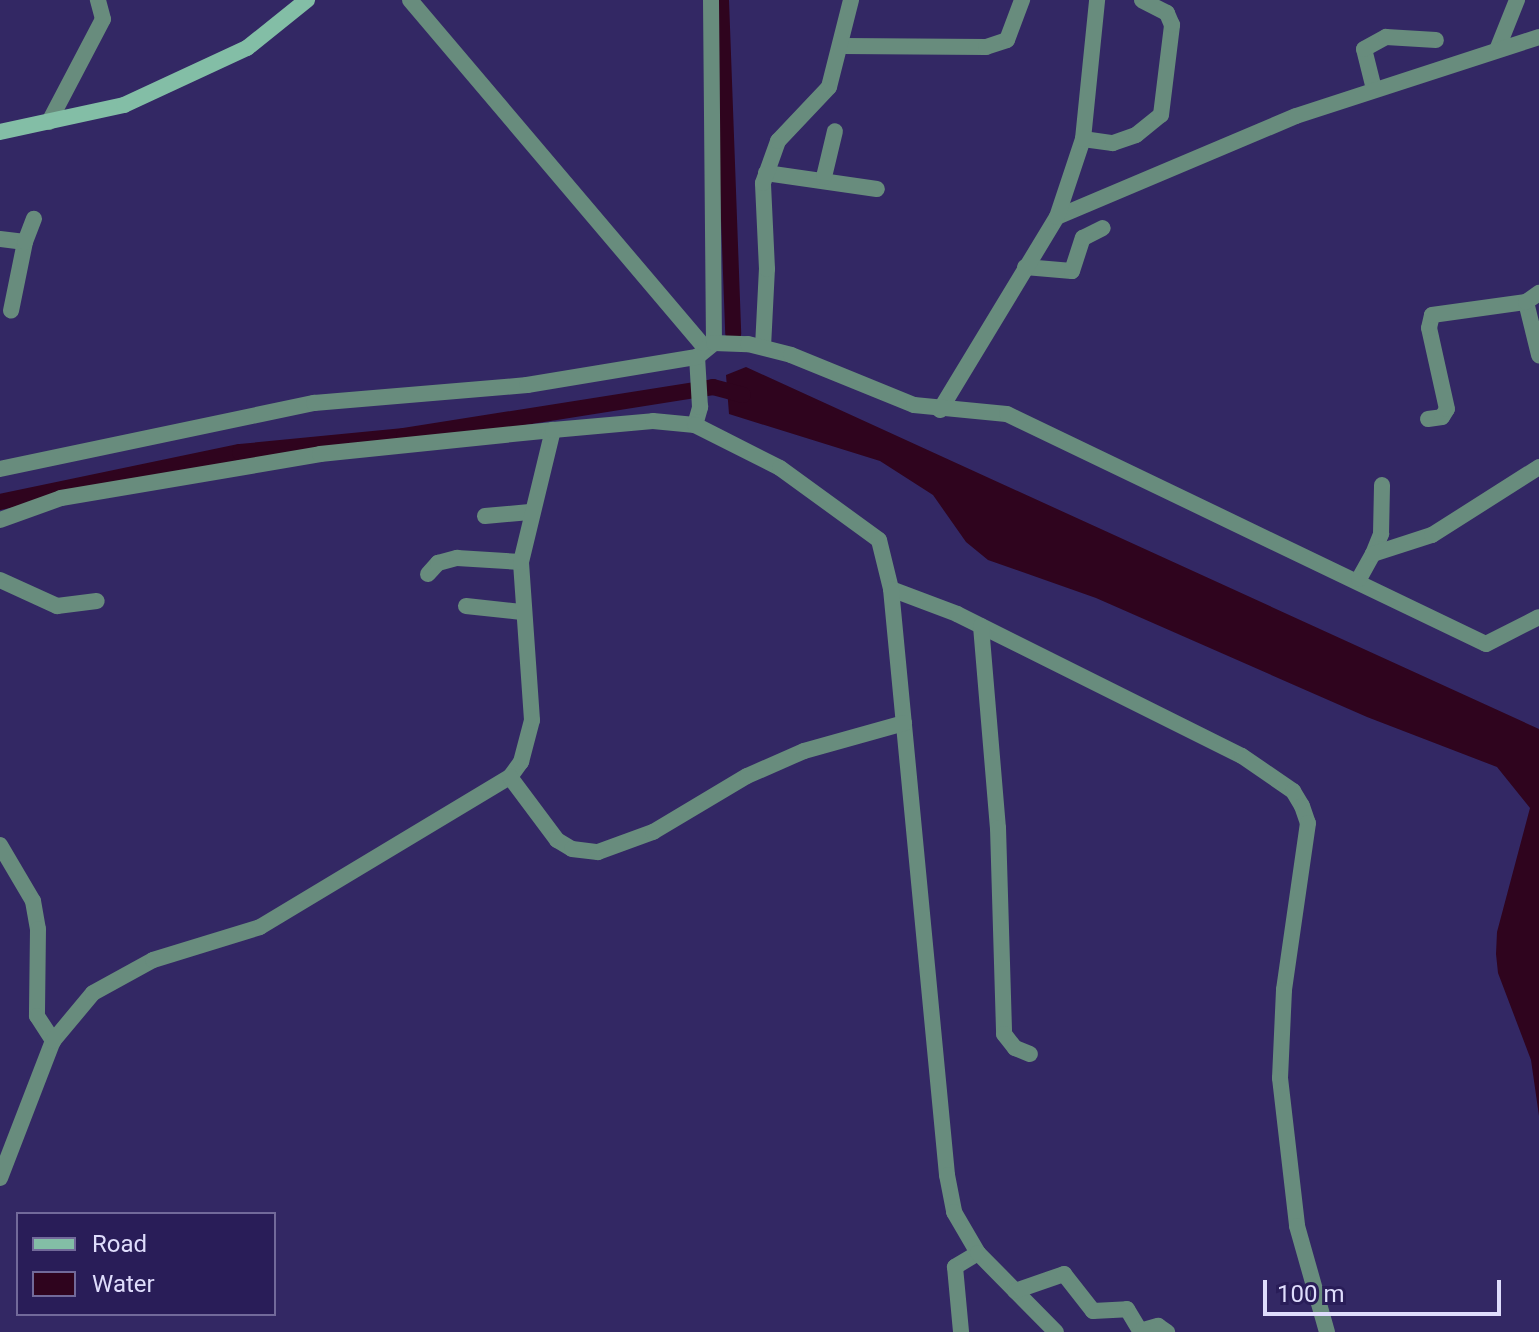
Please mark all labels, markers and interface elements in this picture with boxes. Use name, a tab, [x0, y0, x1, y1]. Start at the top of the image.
legend	[16, 1212, 276, 1316]
text: Road	[92, 1230, 147, 1258]
scale bar	[1267, 1264, 1505, 1314]
text: Water	[92, 1270, 155, 1298]
text: 100 m	[1277, 1280, 1344, 1308]

